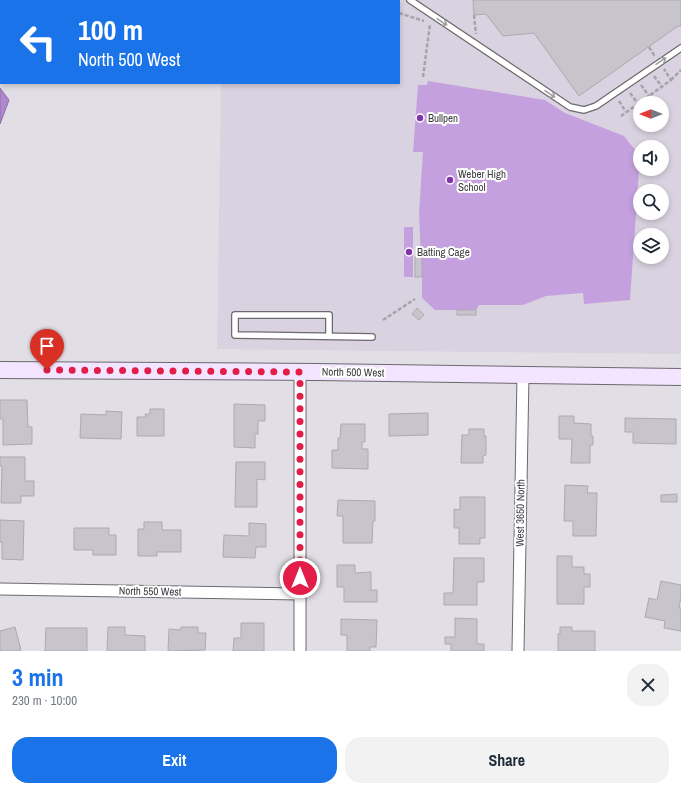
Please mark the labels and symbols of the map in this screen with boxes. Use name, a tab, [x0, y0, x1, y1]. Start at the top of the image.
one-way arrow	[436, 18, 447, 26]
one-way arrow	[656, 57, 667, 65]
one-way arrow	[544, 90, 555, 98]
north arrow	[633, 96, 669, 132]
place label: Bullpen	[428, 111, 458, 125]
marker: Bullpen	[415, 113, 425, 123]
place label: Weber High School	[458, 167, 506, 194]
marker: Weber High School	[445, 175, 455, 185]
place label: Batting Cage	[417, 245, 470, 259]
marker: Batting Cage	[404, 247, 414, 257]
pin	[30, 329, 64, 370]
street label: North 500 West	[322, 364, 385, 380]
street label: West 3650 North	[512, 479, 528, 547]
position arrow	[279, 557, 321, 599]
street label: North 550 West	[119, 583, 182, 599]

